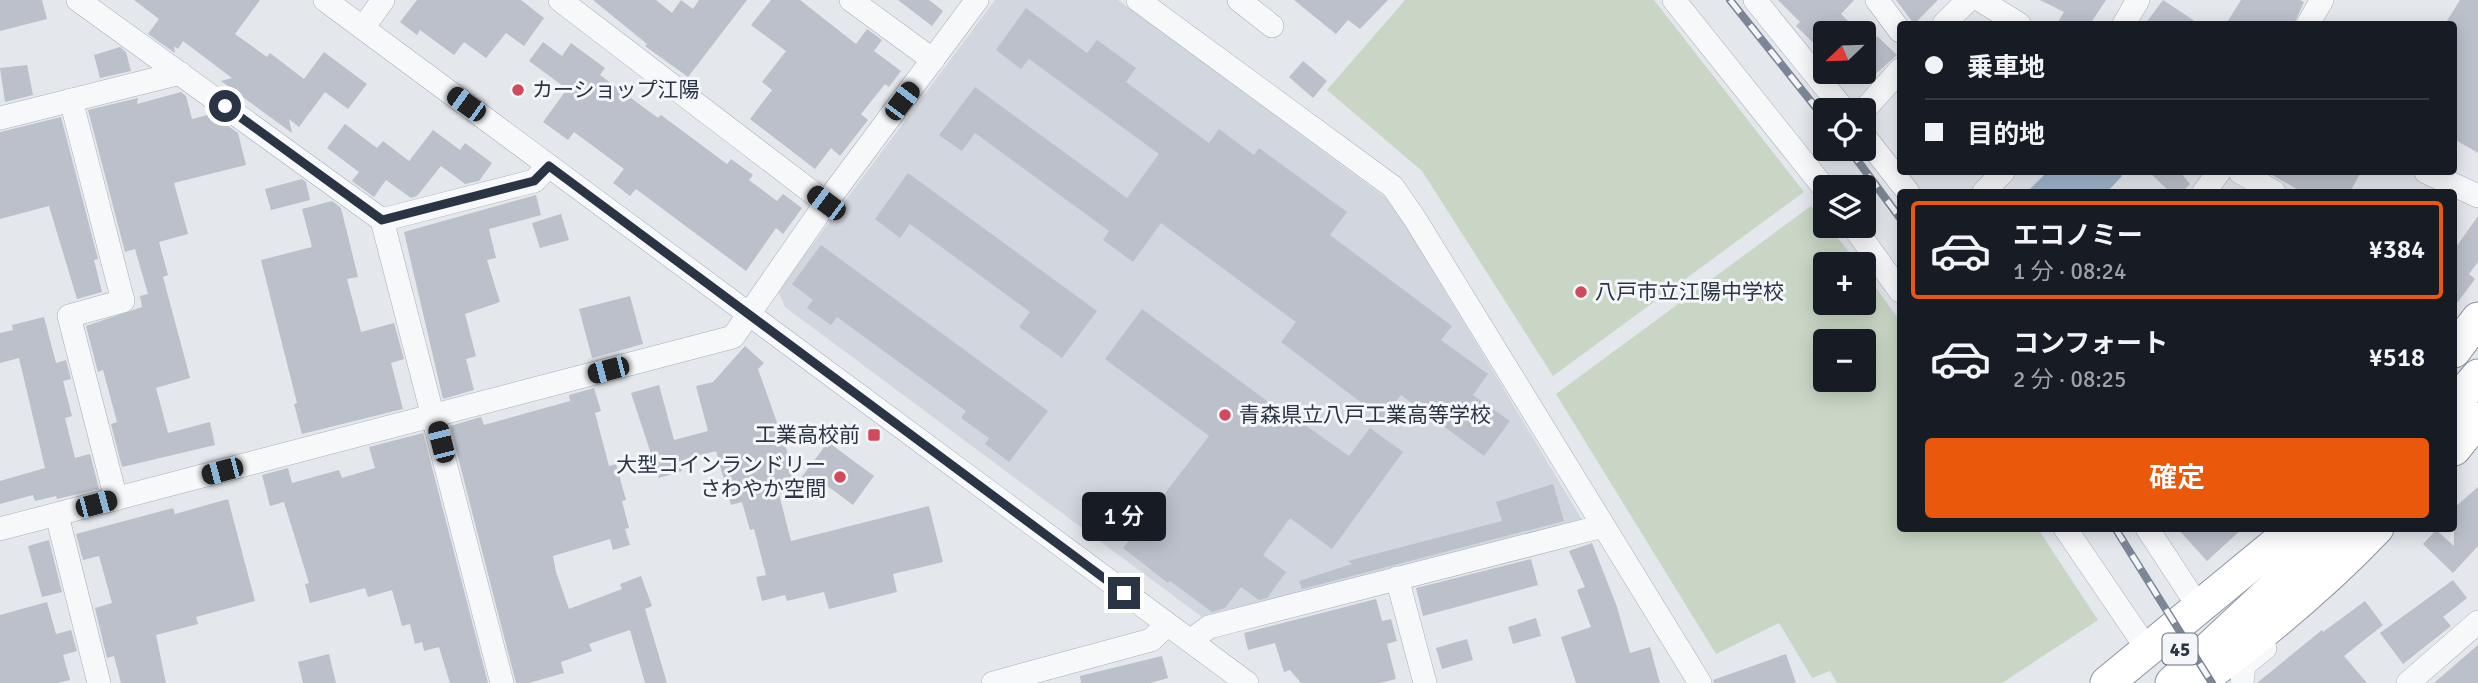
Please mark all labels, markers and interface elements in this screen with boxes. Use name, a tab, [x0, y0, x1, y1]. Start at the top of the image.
north arrow	[1813, 21, 1876, 84]
map controls	[1813, 21, 1876, 392]
text: 乗車地	[1967, 52, 2045, 84]
place label: カーショップ江陽	[532, 77, 700, 103]
car	[881, 78, 924, 124]
marker: カーショップ江陽	[510, 82, 526, 98]
car	[443, 83, 490, 125]
route start	[209, 90, 241, 122]
button: locate	[1813, 98, 1876, 161]
text: 目的地	[1967, 119, 2045, 151]
button: layers	[1813, 175, 1876, 238]
car	[803, 182, 850, 224]
icon: car	[1929, 219, 1992, 282]
text: エコノミー	[2013, 220, 2143, 252]
text: ¥384	[2369, 234, 2425, 266]
button: +	[1813, 252, 1876, 315]
text: 1 分 · 08:24	[2013, 257, 2126, 286]
place label: 八戸市立江陽中学校	[1595, 279, 1784, 305]
marker: 八戸市立江陽中学校	[1573, 284, 1589, 300]
icon: car	[1929, 327, 1992, 390]
text: コンフォート	[2013, 328, 2168, 360]
button: −	[1813, 329, 1876, 392]
text: ¥518	[2369, 342, 2425, 374]
car	[585, 354, 632, 386]
text: 2 分 · 08:25	[2013, 365, 2126, 394]
place label: 青森県立八戸工業高等学校	[1239, 402, 1491, 428]
marker: 青森県立八戸工業高等学校	[1217, 407, 1233, 423]
car	[426, 419, 457, 465]
place label: 工業高校前	[755, 422, 860, 448]
marker: 工業高校前	[866, 427, 882, 443]
button: 確定	[1925, 438, 2429, 518]
place label: 大型コインランドリー さわやか空間	[616, 452, 826, 502]
car	[199, 455, 246, 487]
marker: 大型コインランドリー さわやか空間	[832, 469, 848, 485]
car	[73, 488, 120, 520]
callout: 1 分	[1082, 491, 1166, 540]
text: 1 分	[1104, 502, 1144, 531]
route end	[1108, 577, 1140, 609]
road number: 45	[2162, 634, 2198, 664]

